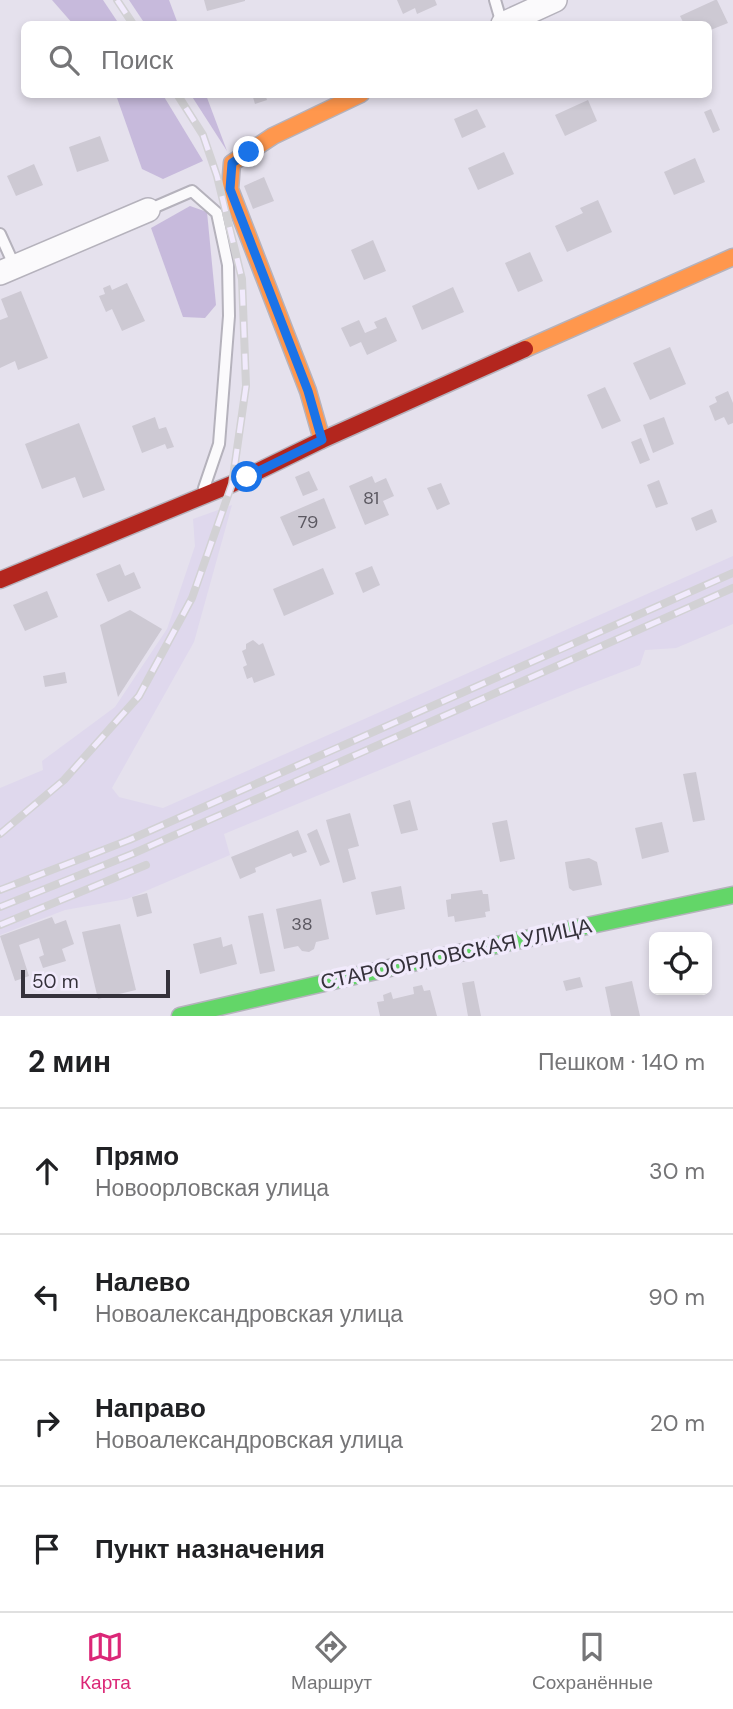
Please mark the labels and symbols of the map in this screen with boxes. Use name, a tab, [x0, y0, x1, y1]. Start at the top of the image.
route end	[233, 136, 264, 167]
route start	[231, 461, 262, 492]
house number: 81	[363, 486, 379, 510]
house number: 79	[298, 510, 318, 534]
house number: 38	[291, 912, 313, 936]
street label: СТАРООРЛОВСКАЯ УЛИЦА	[318, 912, 594, 996]
scale bar	[21, 967, 170, 999]

